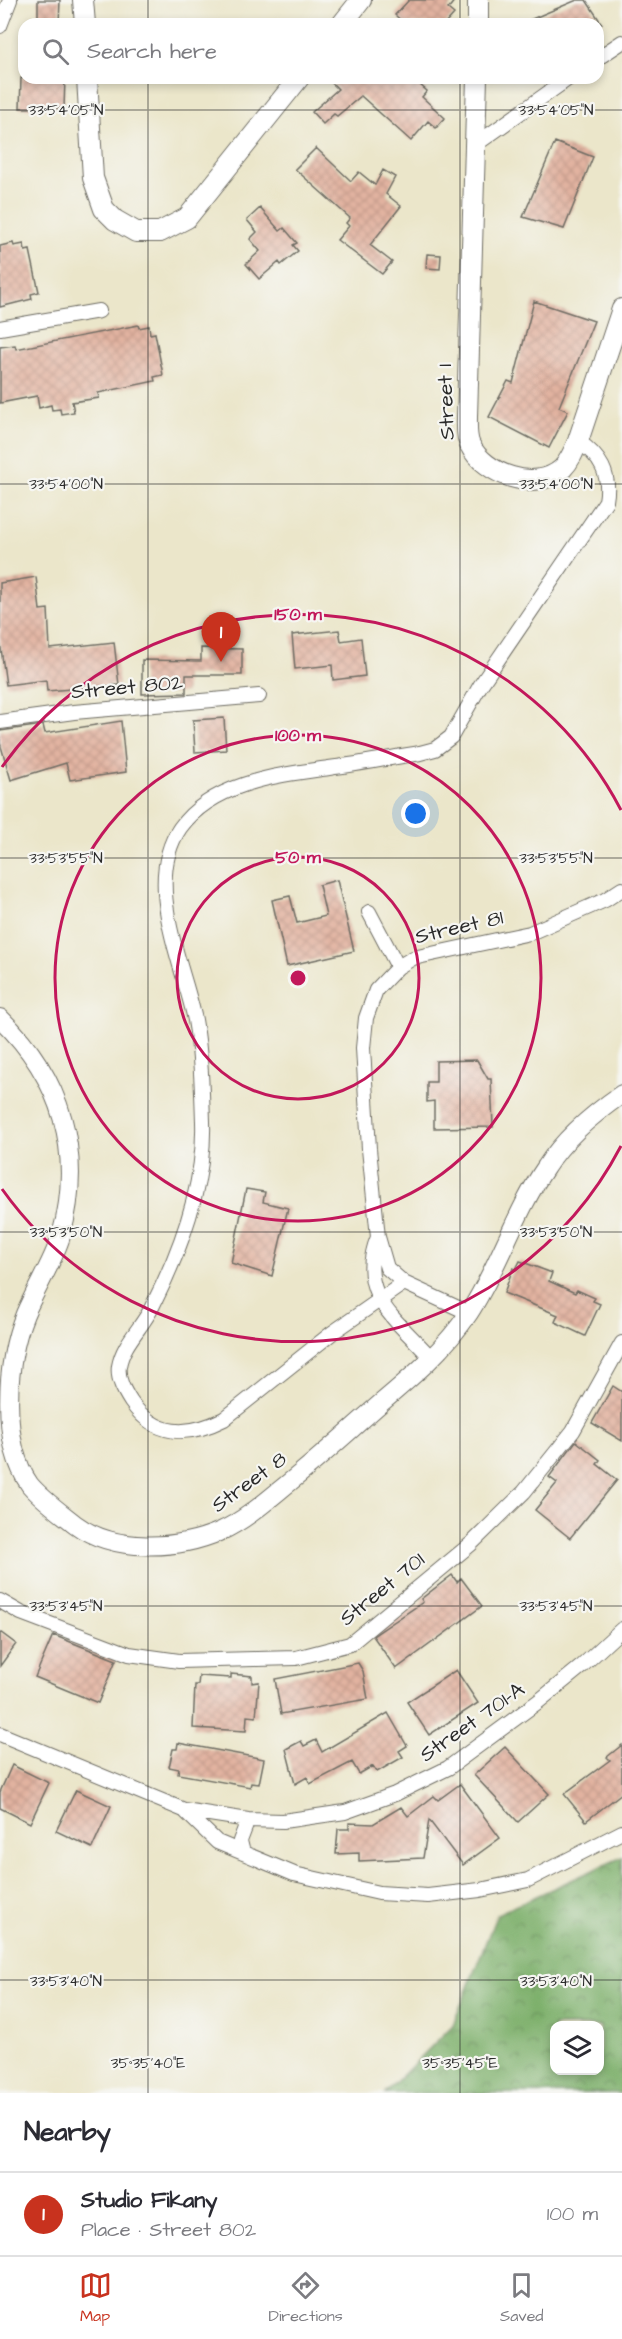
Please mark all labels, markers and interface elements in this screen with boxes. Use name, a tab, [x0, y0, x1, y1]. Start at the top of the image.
search box	[18, 18, 604, 84]
icon: search	[39, 35, 72, 68]
text: Search here	[87, 36, 217, 67]
text: 33°54'05"N	[29, 100, 103, 121]
text: 33°54'05"N	[519, 100, 593, 121]
street label: Street 1	[430, 363, 462, 440]
text: 33°54'00"N	[29, 474, 103, 495]
text: 33°54'00"N	[519, 474, 593, 495]
text: 150 m	[274, 602, 323, 627]
pin: 1	[202, 612, 240, 662]
street label: Street 802	[70, 668, 184, 706]
text: 100 m	[275, 723, 322, 748]
your location	[401, 799, 430, 828]
text: 50 m	[275, 845, 322, 870]
text: 33°53'55"N	[29, 848, 103, 869]
text: 33°53'55"N	[519, 848, 593, 869]
street label: Street 81	[412, 903, 506, 951]
centre of rings	[288, 968, 308, 988]
text: 33°53'50"N	[30, 1222, 102, 1243]
text: 33°53'50"N	[520, 1222, 592, 1243]
street label: Street 8	[205, 1445, 293, 1519]
street label: Street 701	[333, 1545, 431, 1632]
text: 33°53'45"N	[29, 1596, 103, 1617]
text: 33°53'45"N	[519, 1596, 593, 1617]
street label: Street 701-A	[414, 1675, 531, 1769]
text: 33°53'40"N	[30, 1971, 102, 1992]
text: 33°53'40"N	[520, 1971, 592, 1992]
map controls	[550, 2021, 604, 2075]
button: layers	[550, 2021, 604, 2075]
text: 35°35'40"E	[111, 2053, 185, 2074]
text: 35°35'45"E	[422, 2053, 498, 2074]
text: Nearby	[24, 2114, 111, 2150]
text: Studio Fikany	[81, 2185, 217, 2216]
text: 1	[42, 2200, 45, 2228]
text: 100 m	[547, 2200, 598, 2228]
text: Place · Street 802	[81, 2216, 256, 2244]
tab: Map	[79, 2269, 112, 2327]
tab: Directions	[269, 2269, 343, 2327]
tab: Saved	[500, 2269, 543, 2327]

